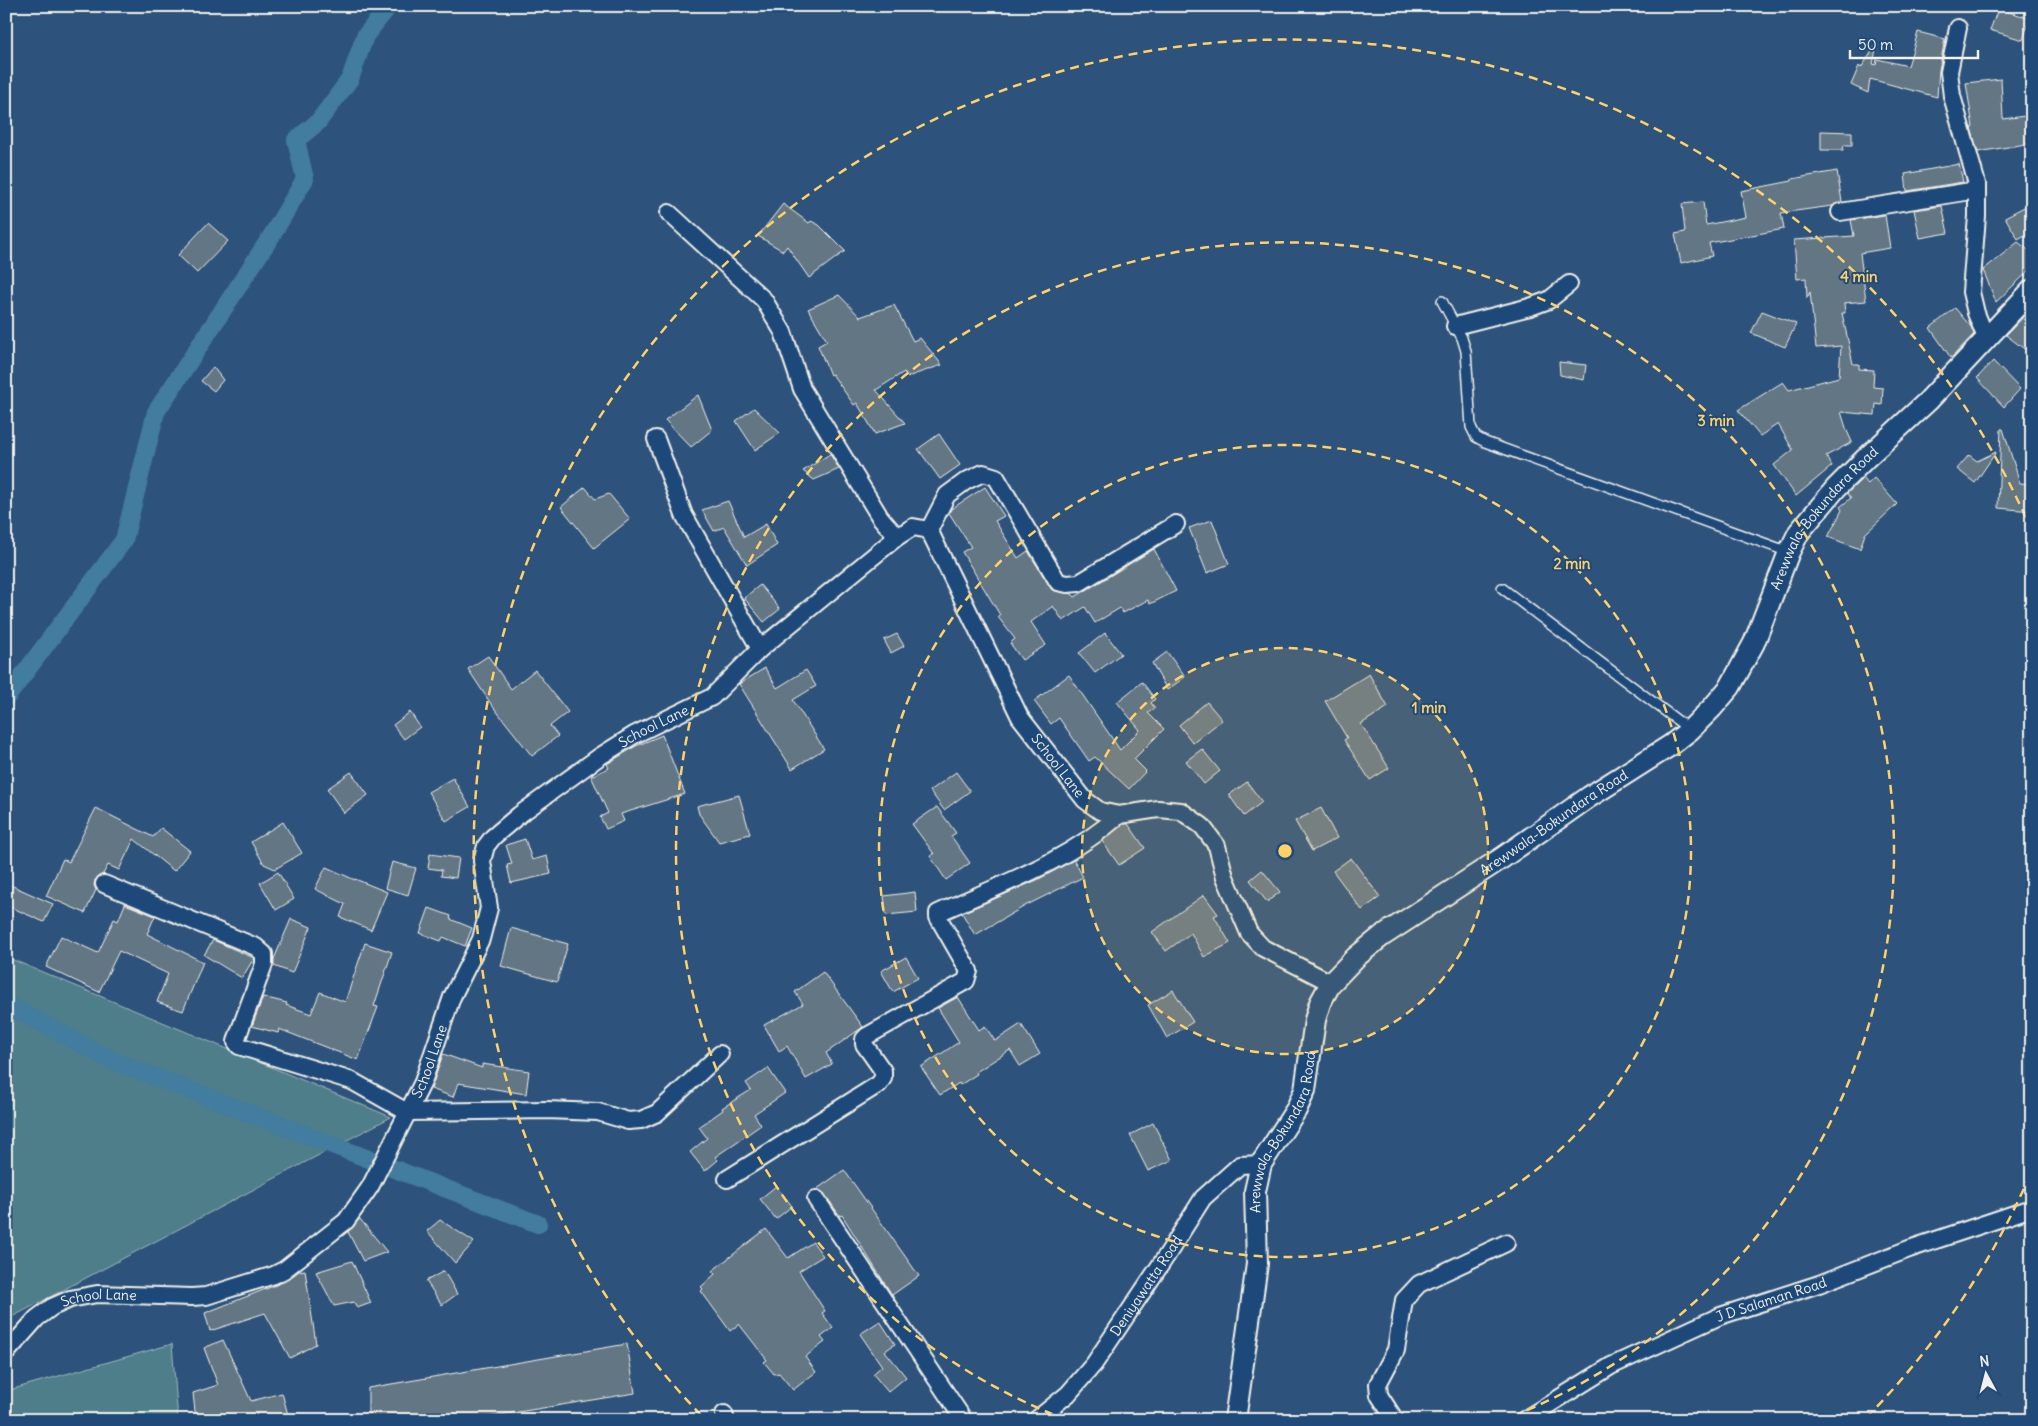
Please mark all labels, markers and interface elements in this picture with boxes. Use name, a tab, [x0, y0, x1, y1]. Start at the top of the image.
scale bar	[1850, 28, 1978, 60]
text: 50 m	[1858, 35, 1893, 54]
text: 4 min	[1840, 267, 1878, 286]
text: 3 min	[1697, 411, 1735, 430]
street label: Arewwala-Bokundara Road	[1766, 443, 1882, 593]
text: 2 min	[1554, 554, 1591, 573]
text: 1 min	[1412, 698, 1447, 717]
street label: School Lane	[615, 701, 692, 752]
street label: School Lane	[1027, 730, 1089, 801]
street label: Arewwala-Bokundara Road	[1476, 766, 1631, 879]
centre of rings	[1276, 842, 1294, 860]
street label: School Lane	[408, 1022, 451, 1101]
street label: Arewwala-Bokundara Road	[1246, 1050, 1319, 1213]
street label: Deniyawatta Road	[1106, 1232, 1186, 1340]
street label: J D Salaman Road	[1713, 1273, 1829, 1326]
street label: School Lane	[58, 1285, 137, 1311]
north arrow	[1960, 1348, 2010, 1398]
text: N	[1979, 1352, 1990, 1371]

